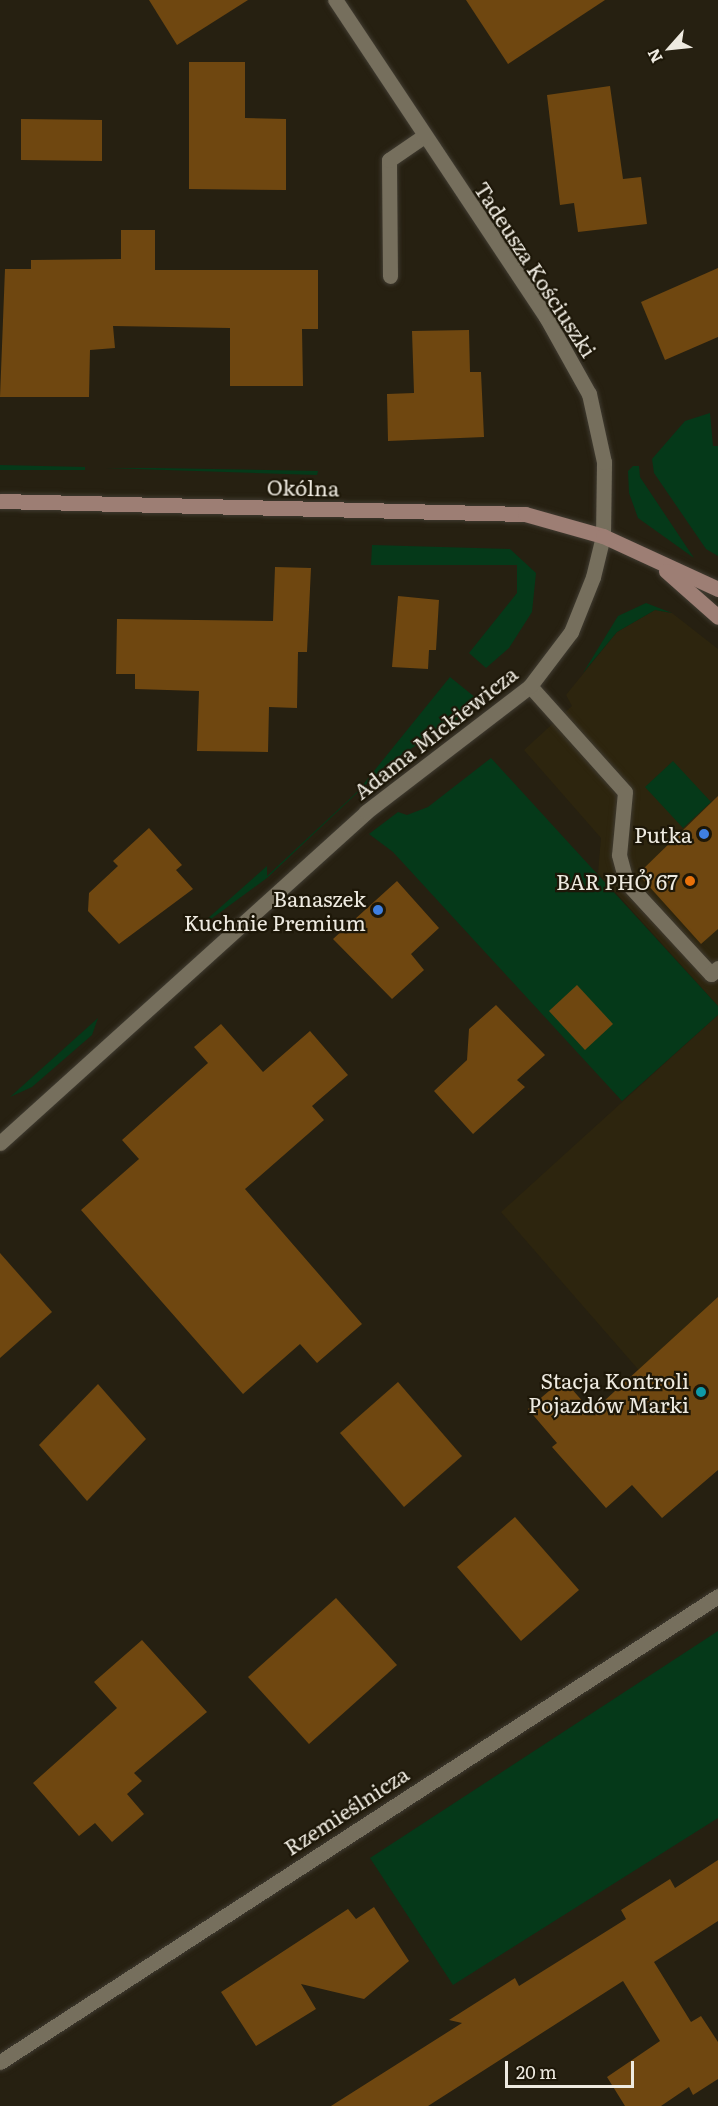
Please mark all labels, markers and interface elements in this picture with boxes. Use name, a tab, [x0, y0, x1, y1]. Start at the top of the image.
north arrow	[640, 18, 700, 78]
text: N	[640, 45, 668, 68]
street label: Tadeusza Kościuszki	[470, 177, 602, 361]
street label: Okólna	[267, 474, 339, 500]
street label: Adama Mickiewicza	[348, 660, 522, 804]
place label: Putka	[634, 821, 692, 847]
marker: Putka	[697, 827, 711, 841]
place label: BAR PHỞ 67	[556, 868, 678, 894]
marker: BAR PHỞ 67	[683, 874, 697, 888]
place label: Banaszek Kuchnie Premium	[184, 885, 366, 935]
marker: Banaszek Kuchnie Premium	[371, 903, 385, 917]
place label: Stacja Kontroli Pojazdów Marki	[528, 1367, 689, 1417]
marker: Stacja Kontroli Pojazdów Marki	[694, 1385, 708, 1399]
street label: Rzemieślnicza	[279, 1760, 413, 1860]
scale bar	[508, 2049, 637, 2087]
text: 20 m	[516, 2058, 557, 2085]

